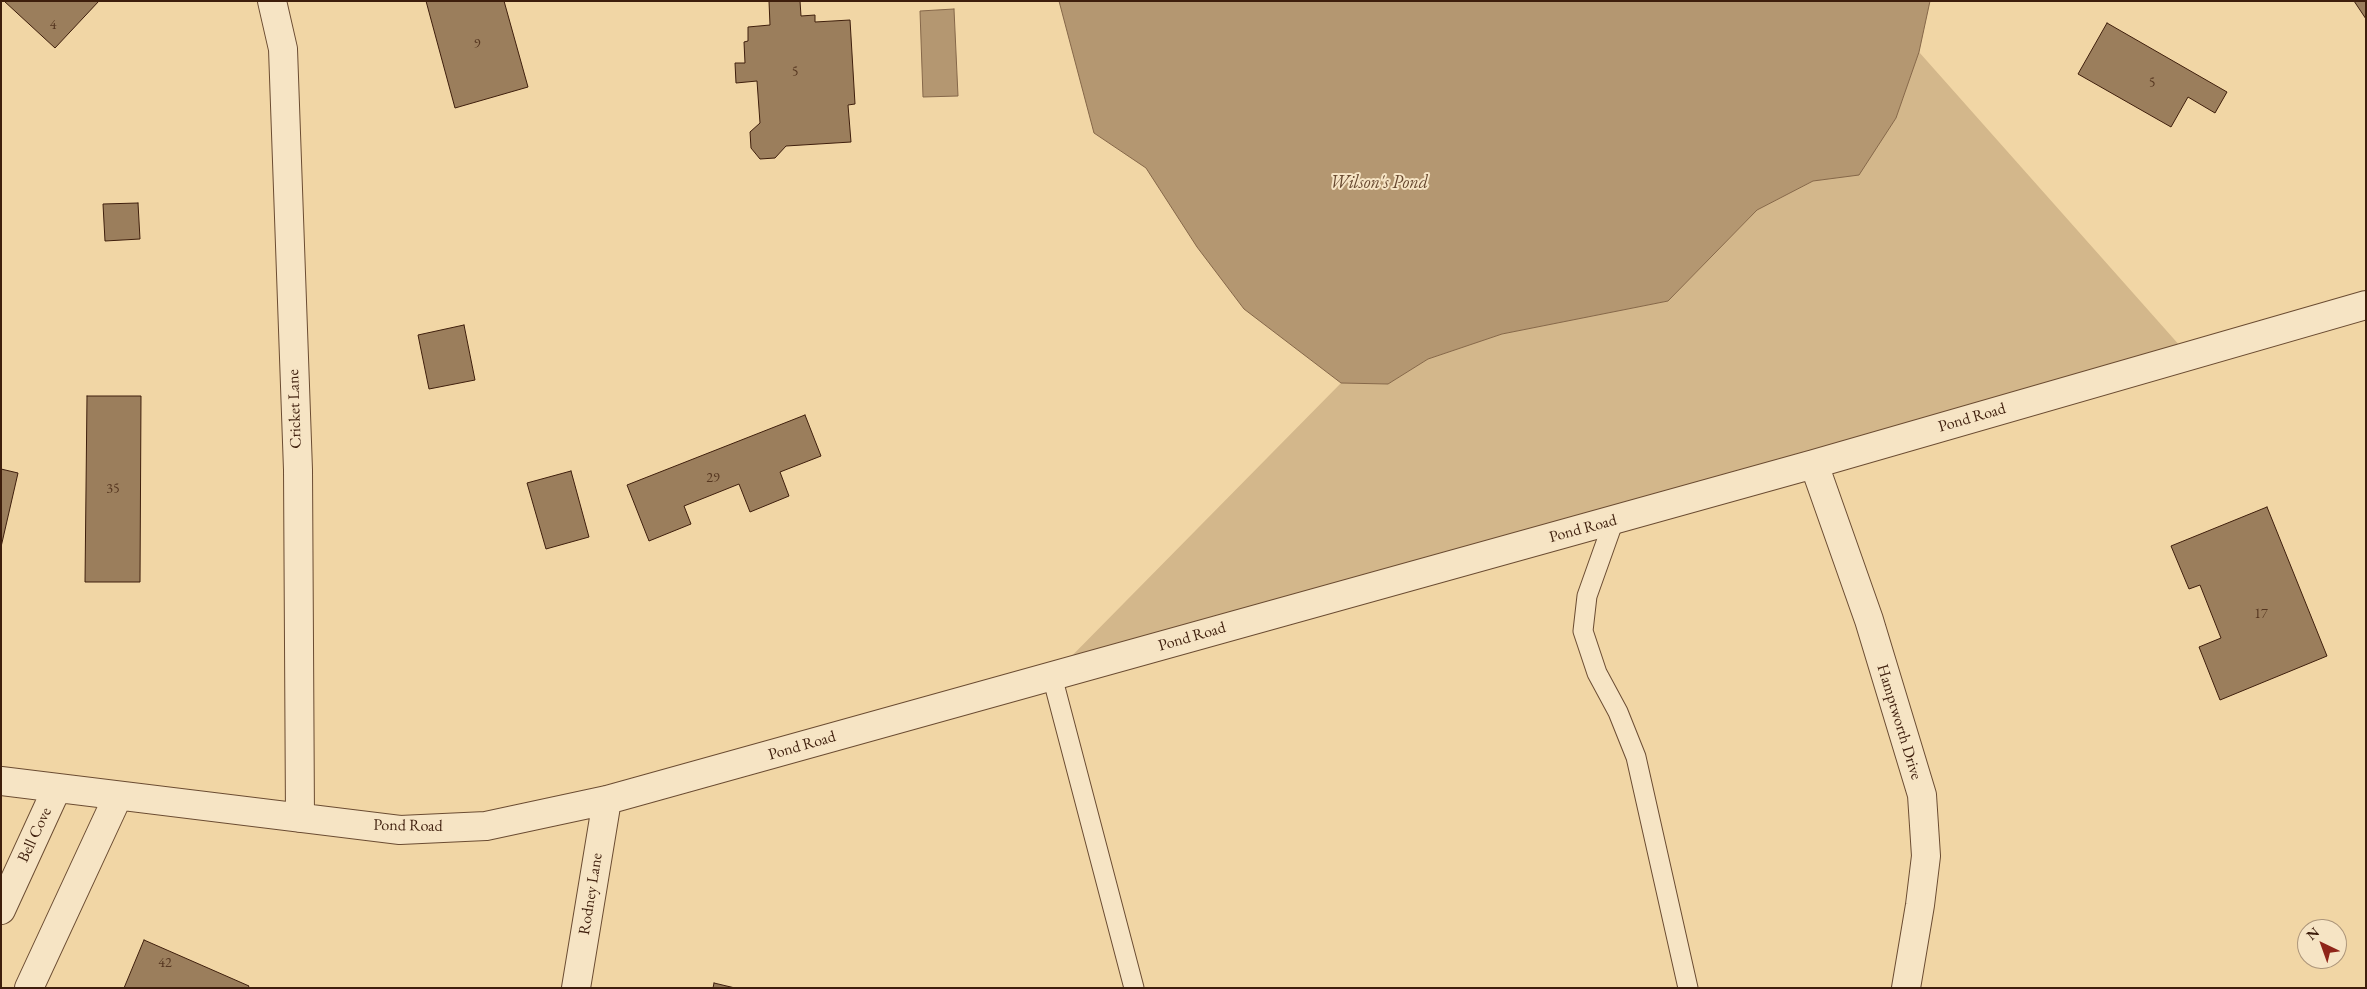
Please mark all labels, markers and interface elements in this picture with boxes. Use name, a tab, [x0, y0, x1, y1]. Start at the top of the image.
house number: 4	[50, 17, 56, 33]
house number: 9	[474, 36, 480, 52]
house number: 5	[792, 64, 798, 80]
house number: 5	[2149, 75, 2155, 91]
water label: Wilson's Pond	[1330, 172, 1428, 194]
street label: Cricket Lane	[284, 369, 306, 449]
street label: Pond Road	[1936, 399, 2008, 437]
house number: 29	[706, 470, 720, 486]
house number: 35	[106, 481, 120, 497]
street label: Pond Road	[1547, 511, 1619, 547]
house number: 17	[2254, 606, 2268, 622]
street label: Pond Road	[1156, 618, 1228, 656]
street label: Hamptworth Drive	[1872, 662, 1926, 782]
street label: Pond Road	[766, 727, 838, 765]
street label: Bell Cove	[14, 804, 56, 866]
street label: Pond Road	[373, 816, 443, 836]
street label: Rodney Lane	[575, 852, 607, 936]
north arrow	[2297, 919, 2347, 969]
text: N	[2302, 923, 2323, 944]
house number: 42	[158, 955, 172, 971]

